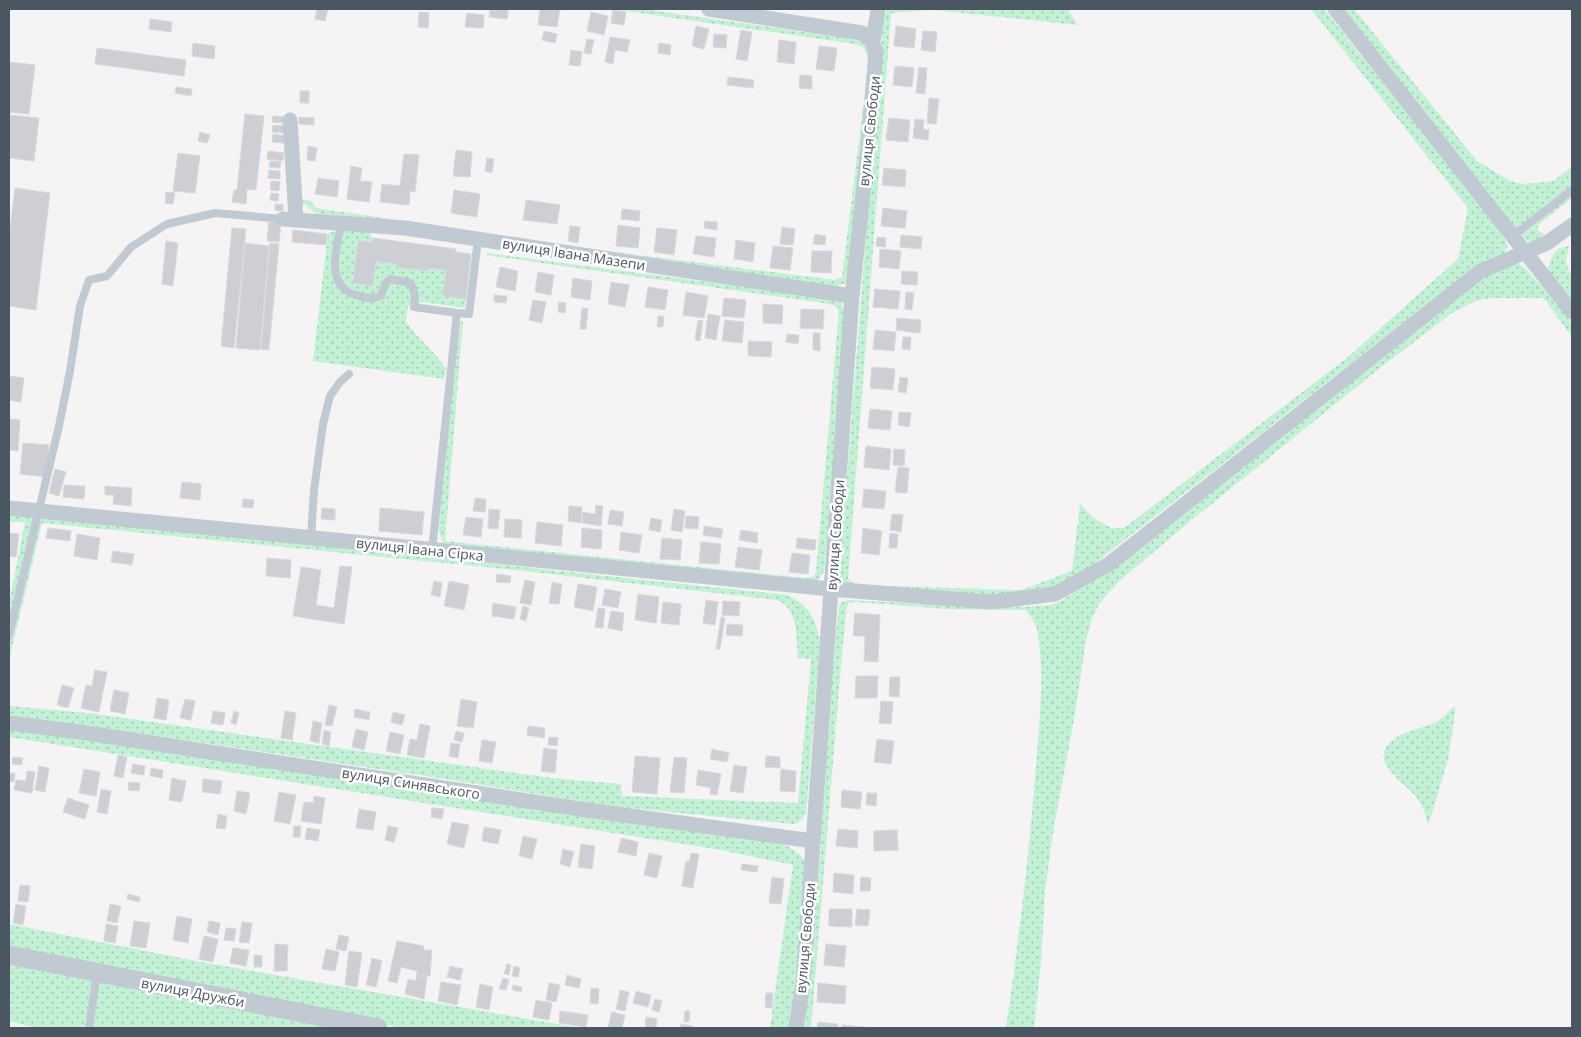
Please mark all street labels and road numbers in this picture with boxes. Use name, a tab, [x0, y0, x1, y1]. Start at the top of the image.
street label: вулиця Свободи	[854, 75, 884, 187]
street label: вулиця Івана Мазепи	[501, 233, 647, 275]
street label: вулиця Свободи	[822, 479, 848, 591]
street label: вулиця Івана Сірка	[355, 533, 485, 565]
street label: вулиця Синявського	[341, 763, 481, 803]
street label: вулиця Свободи	[791, 882, 819, 994]
street label: вулиця Дружби	[140, 973, 246, 1011]

